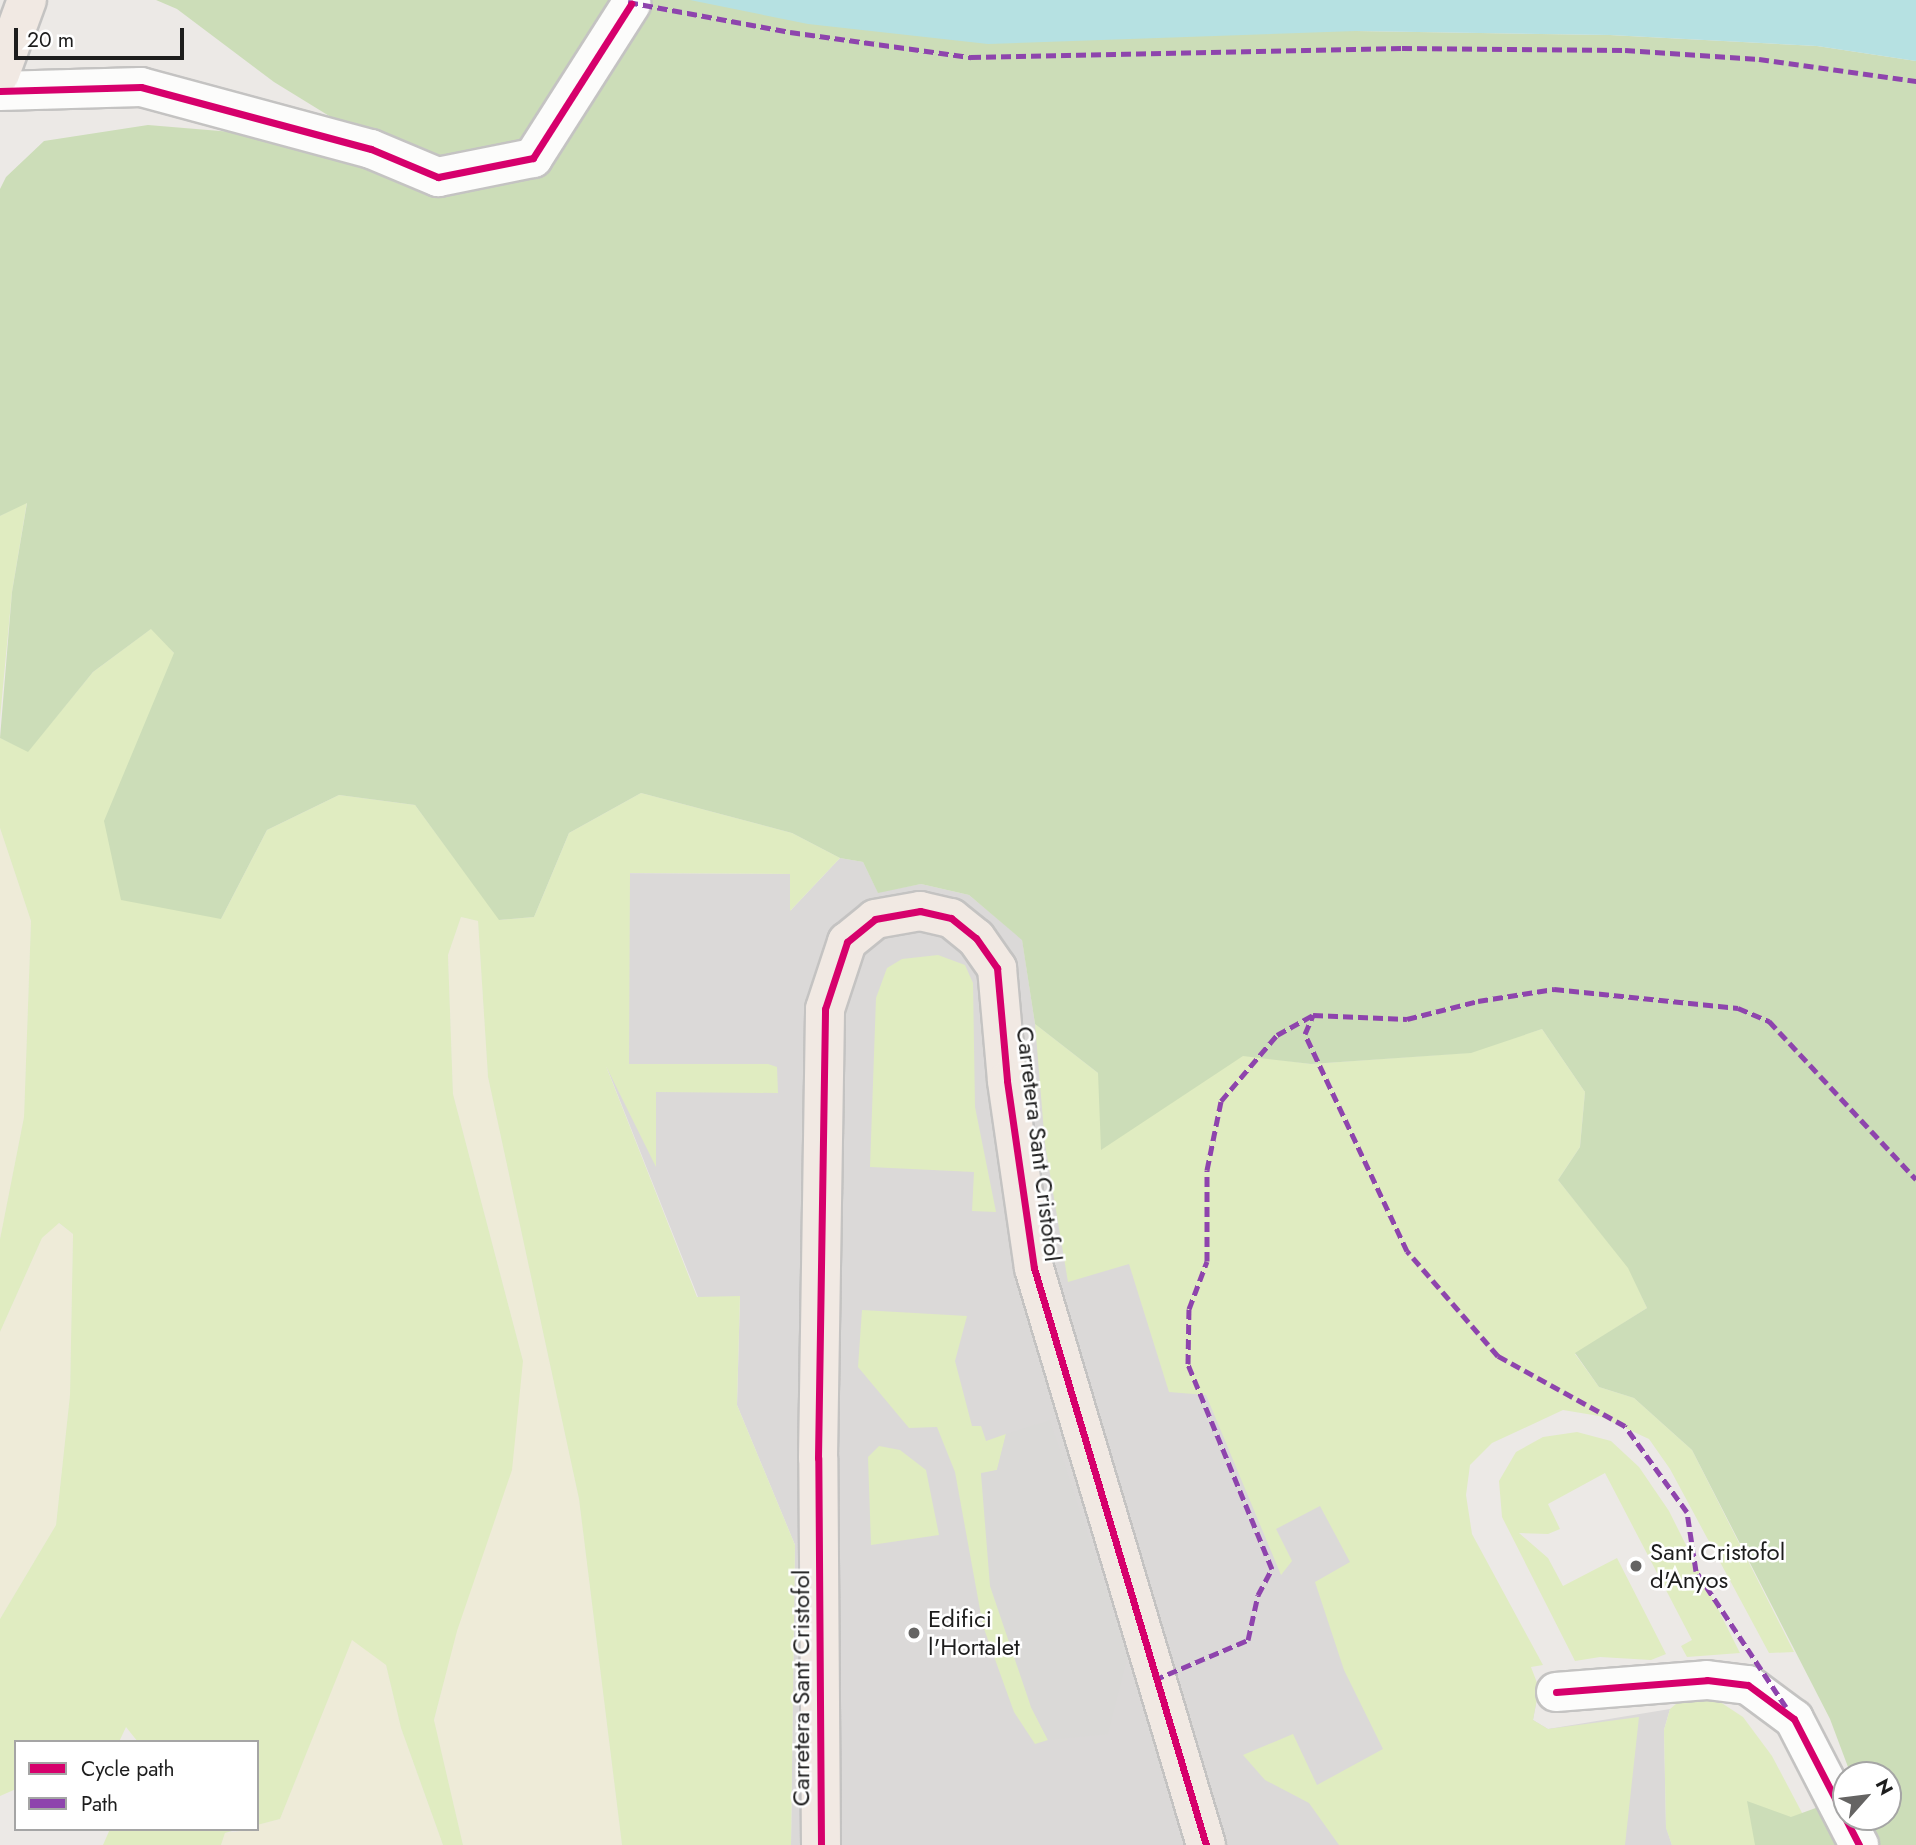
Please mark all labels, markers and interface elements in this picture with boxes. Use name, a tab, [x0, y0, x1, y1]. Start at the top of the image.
scale bar	[18, 14, 187, 58]
text: 20 m	[27, 25, 74, 55]
street label: Carretera Sant Cristofol	[1010, 1025, 1068, 1263]
place label: Sant Cristofol d'Anyos	[1650, 1538, 1785, 1594]
marker: Sant Cristofol d'Anyos	[1628, 1558, 1644, 1574]
street label: Carretera Sant Cristofol	[787, 1570, 815, 1806]
place label: Edifici l'Hortalet	[928, 1605, 1020, 1661]
marker: Edifici l'Hortalet	[906, 1625, 922, 1641]
legend	[14, 1740, 259, 1831]
text: Cycle path	[81, 1754, 174, 1784]
north arrow	[1832, 1761, 1902, 1831]
text: N	[1869, 1774, 1900, 1800]
text: Path	[81, 1789, 118, 1819]

